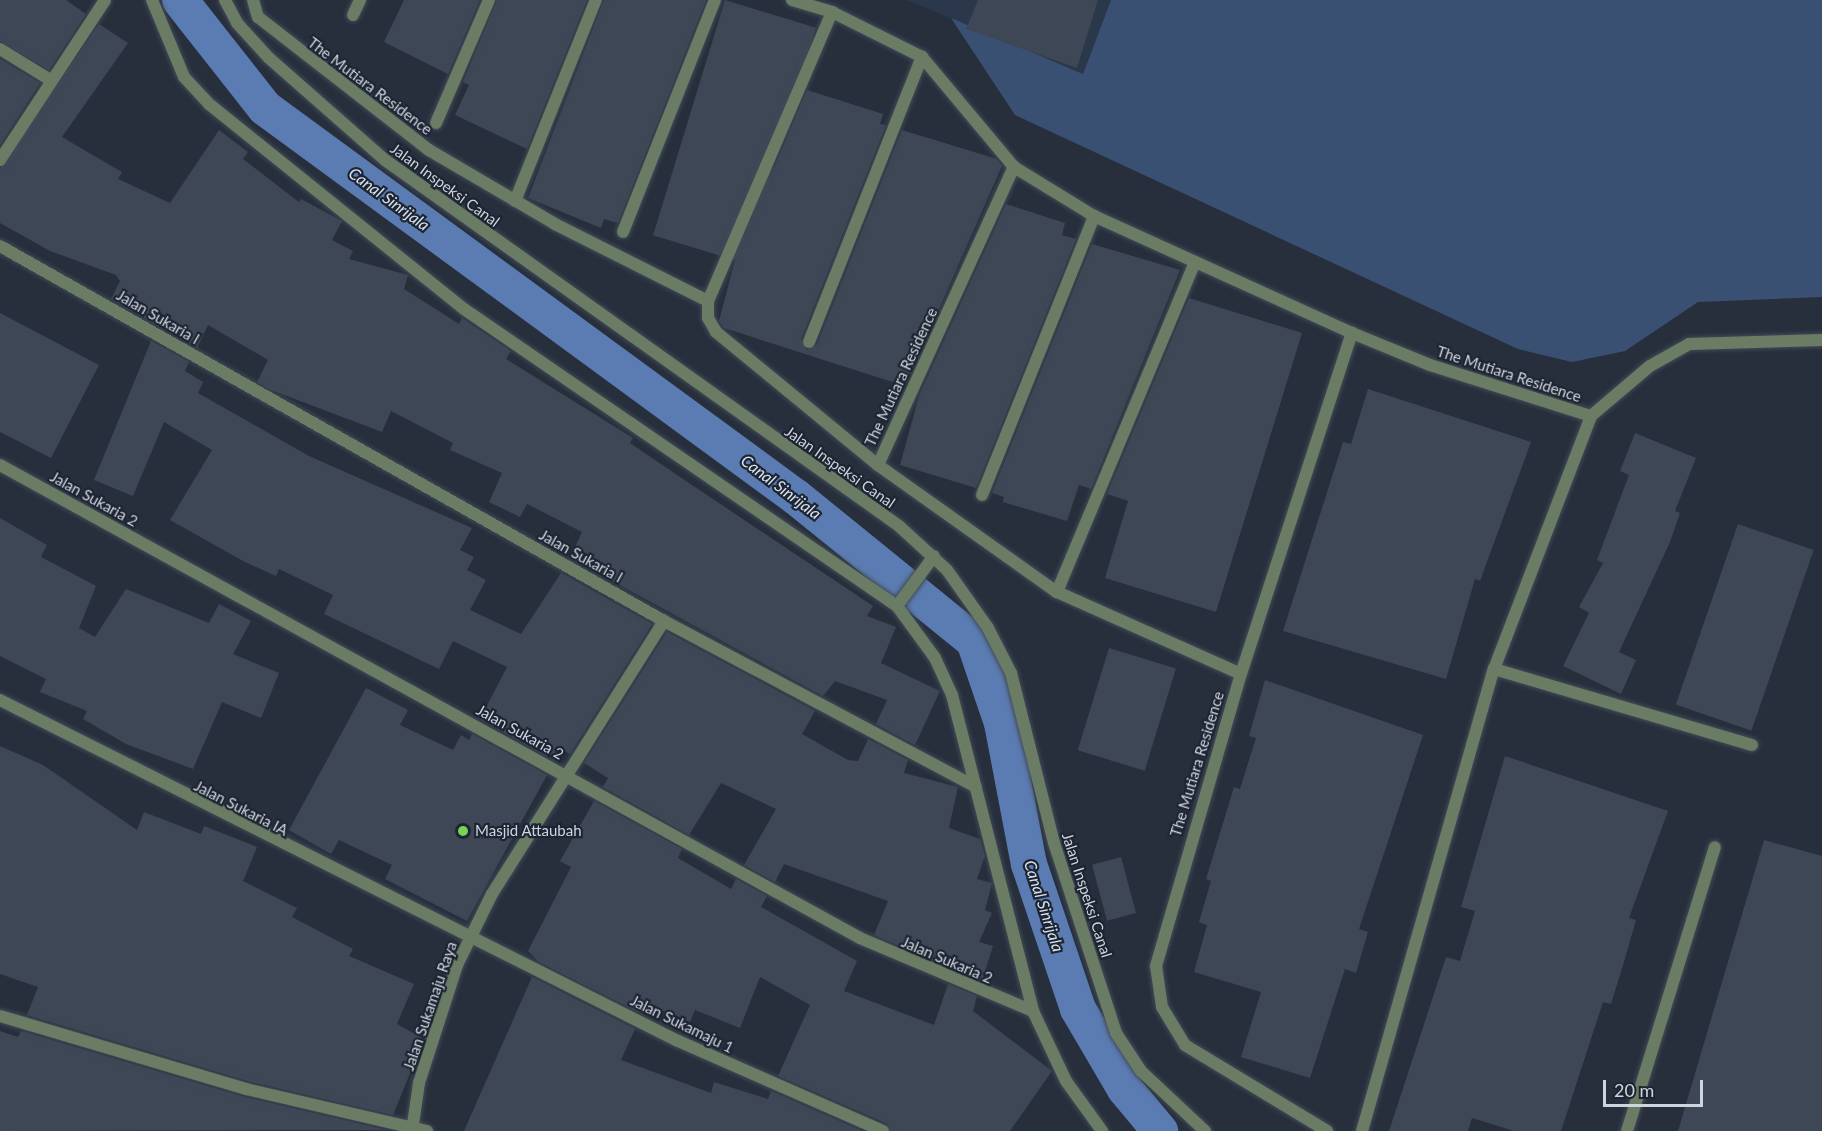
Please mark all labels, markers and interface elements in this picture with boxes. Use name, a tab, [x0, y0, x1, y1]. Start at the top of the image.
street label: The Mutiara Residence	[304, 33, 436, 139]
street label: Jalan Inspeksi Canal	[387, 139, 503, 231]
water label: Canal Sinrijala	[345, 163, 433, 235]
street label: Jalan Sukaria I	[113, 286, 203, 348]
street label: The Mutiara Residence	[861, 305, 941, 449]
street label: The Mutiara Residence	[1434, 342, 1584, 406]
street label: Jalan Inspeksi Canal	[781, 422, 899, 512]
water label: Canal Sinrijala	[737, 451, 825, 523]
street label: Jalan Sukaria 2	[47, 468, 141, 530]
street label: Jalan Sukaria I	[536, 526, 626, 586]
street label: The Mutiara Residence	[1166, 689, 1228, 839]
street label: Jalan Sukaria 2	[473, 701, 567, 763]
street label: Jalan Sukaria IA	[191, 777, 291, 839]
place label: Masjid Attaubah	[475, 822, 582, 840]
marker: Masjid Attaubah	[456, 824, 470, 838]
street label: Jalan Inspeksi Canal	[1058, 830, 1116, 960]
water label: Canal Sinrijala	[1020, 858, 1068, 954]
street label: Jalan Sukaria 2	[899, 933, 995, 987]
street label: Jalan Sukamaju Raya	[399, 939, 461, 1073]
street label: Jalan Sukamaju 1	[628, 991, 736, 1057]
scale bar	[1606, 1068, 1706, 1106]
text: 20 m	[1614, 1079, 1654, 1101]

